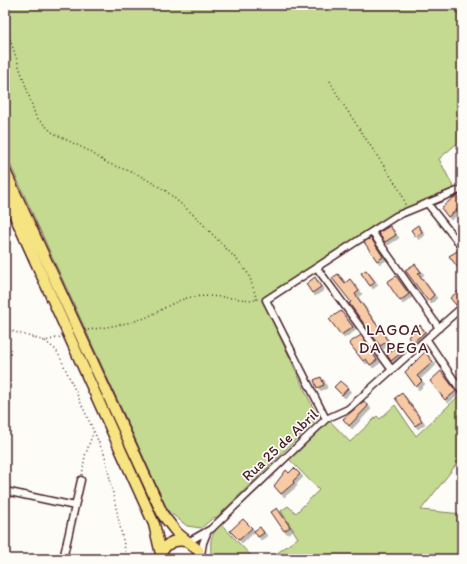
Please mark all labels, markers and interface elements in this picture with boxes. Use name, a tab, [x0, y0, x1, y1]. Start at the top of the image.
district label: LAGOA DA PEGA	[359, 320, 429, 357]
street label: Rua 25 de Abril	[238, 405, 322, 485]

